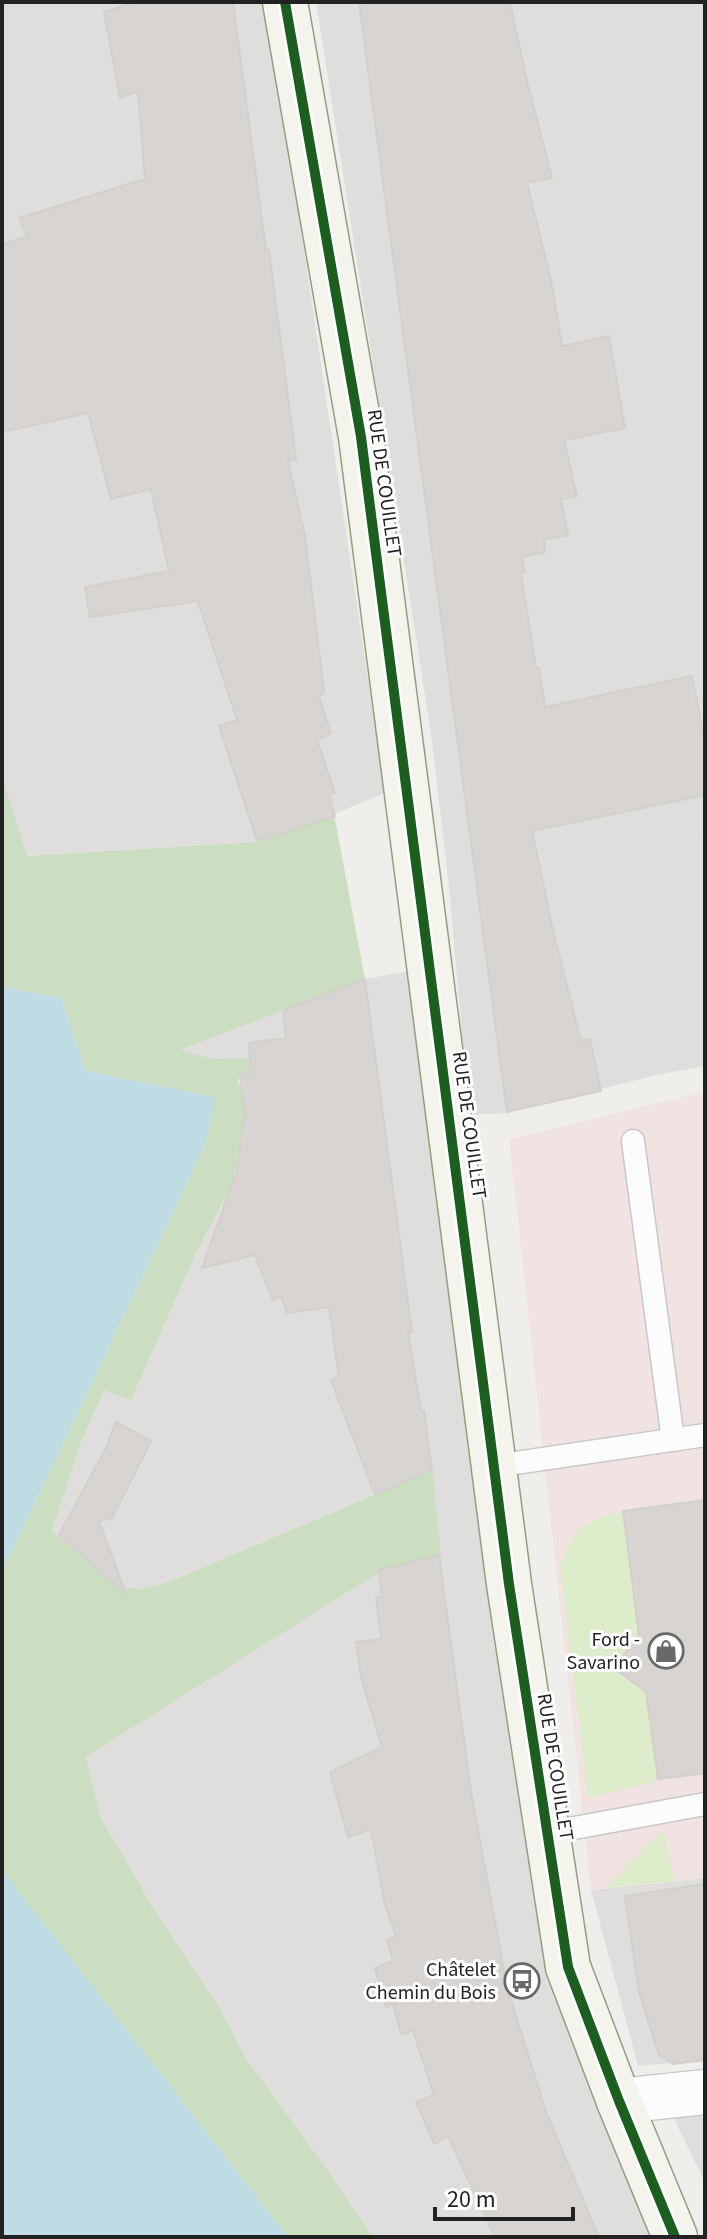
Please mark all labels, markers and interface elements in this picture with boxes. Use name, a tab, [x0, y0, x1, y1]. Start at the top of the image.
street label: RUE DE COUILLET	[360, 407, 408, 559]
street label: RUE DE COUILLET	[445, 1049, 493, 1201]
place label: Ford - Savarino	[567, 1626, 640, 1677]
shop icon: Ford - Savarino	[647, 1632, 685, 1670]
street label: RUE DE COUILLET	[530, 1691, 580, 1843]
place label: Châtelet Chemin du Bois	[365, 1956, 496, 2007]
bus stop icon: Châtelet Chemin du Bois	[503, 1962, 541, 2000]
scale bar	[435, 2171, 573, 2221]
text: 20 m	[447, 2182, 496, 2217]

